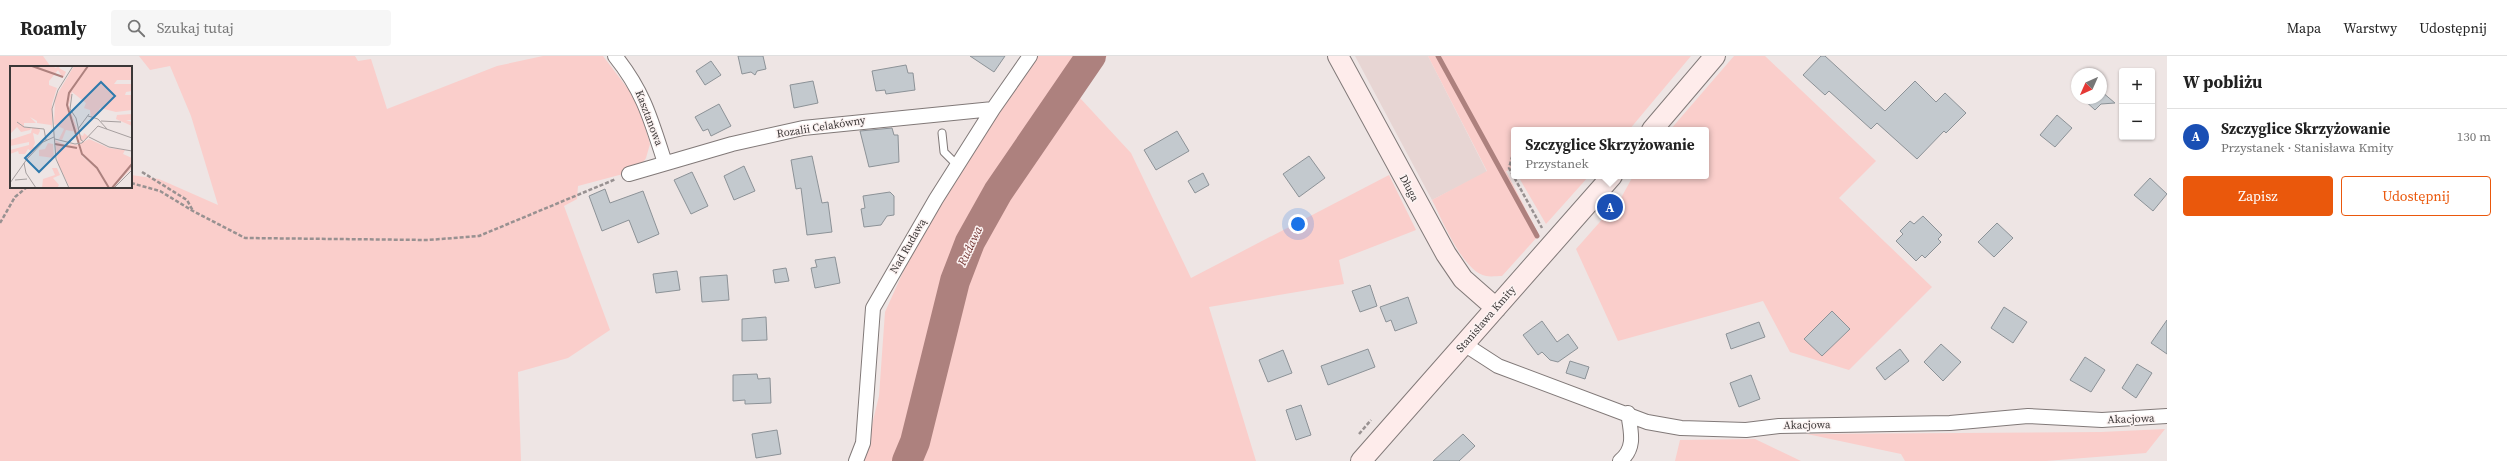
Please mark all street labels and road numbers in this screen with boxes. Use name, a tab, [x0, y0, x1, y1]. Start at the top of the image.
street label: Kasztanowa	[632, 88, 667, 148]
street label: Rozalii Celakówny	[776, 113, 867, 141]
street label: Długa	[1396, 172, 1422, 204]
street label: Nad Rudawą	[886, 215, 930, 276]
street label: Stanisława Kmity	[1453, 282, 1519, 356]
street label: Akacjowa	[2107, 411, 2155, 427]
street label: Akacjowa	[1783, 417, 1831, 433]

